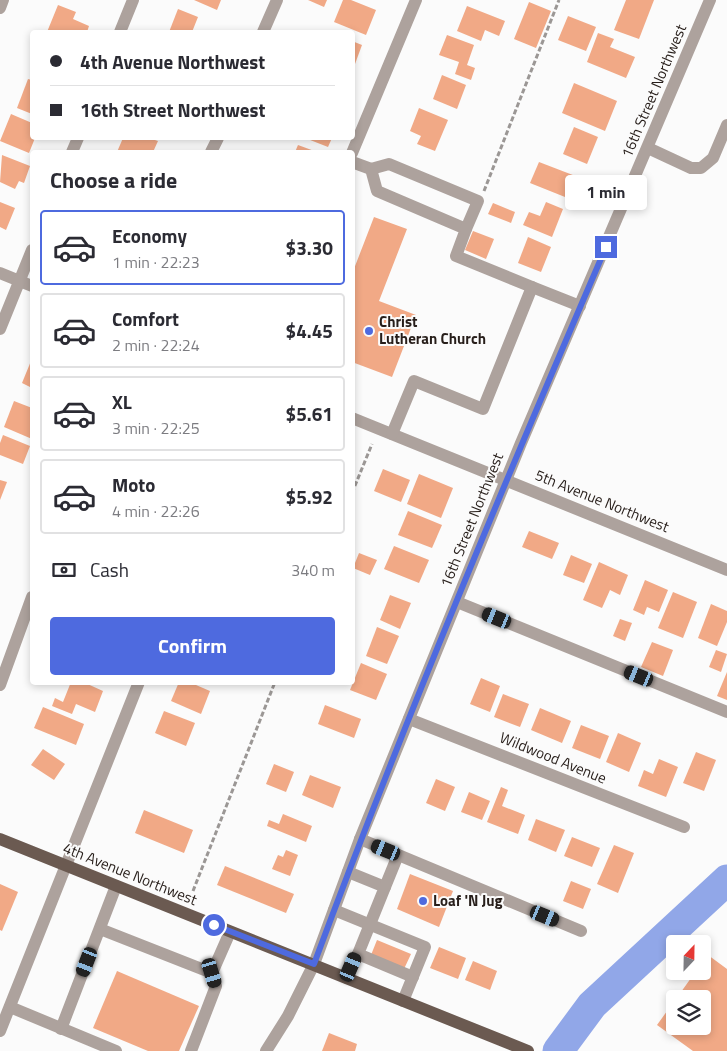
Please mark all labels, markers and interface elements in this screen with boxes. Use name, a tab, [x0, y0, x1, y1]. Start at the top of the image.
street label: 16th Street Northwest	[615, 20, 692, 161]
text: 4th Avenue Northwest	[80, 47, 265, 76]
text: 16th Street Northwest	[80, 95, 265, 124]
text: Choose a ride	[50, 163, 177, 197]
callout: 1 min	[565, 174, 647, 210]
text: 1 min	[587, 180, 625, 204]
text: Economy	[112, 221, 187, 250]
icon: car	[52, 225, 97, 270]
text: $3.30	[286, 233, 333, 262]
route end	[595, 236, 617, 258]
text: 1 min · 22:23	[112, 250, 200, 274]
text: Comfort	[112, 304, 179, 333]
icon: car	[52, 308, 97, 353]
place label: Christ Lutheran Church	[379, 310, 486, 350]
text: $4.45	[286, 316, 333, 345]
marker: Christ Lutheran Church	[363, 325, 375, 337]
text: 2 min · 22:24	[112, 333, 200, 357]
text: XL	[112, 387, 132, 416]
icon: car	[52, 391, 97, 436]
text: $5.61	[286, 399, 333, 428]
text: 3 min · 22:25	[112, 416, 200, 440]
street label: 16th Street Northwest	[434, 449, 509, 590]
street label: 5th Avenue Northwest	[532, 463, 673, 538]
text: Moto	[112, 470, 155, 499]
icon: car	[52, 474, 97, 519]
text: $5.92	[286, 482, 333, 511]
text: 4 min · 22:26	[112, 499, 200, 523]
text: Cash	[90, 555, 129, 584]
icon: cash	[50, 556, 78, 584]
text: 340 m	[291, 558, 335, 582]
car	[480, 605, 513, 631]
button: Confirm	[50, 617, 335, 675]
car	[622, 663, 655, 689]
street label: Wildwood Avenue	[496, 726, 610, 789]
street label: 4th Avenue Northwest	[60, 836, 201, 911]
car	[369, 837, 402, 863]
place label: Loaf 'N Jug	[433, 889, 503, 912]
marker: Loaf 'N Jug	[417, 895, 429, 907]
car	[528, 903, 561, 929]
route start	[203, 914, 225, 936]
north arrow	[666, 935, 711, 980]
map controls	[666, 935, 711, 1035]
car	[74, 945, 99, 979]
car	[338, 950, 363, 984]
car	[200, 956, 223, 990]
button: layers	[666, 990, 711, 1035]

